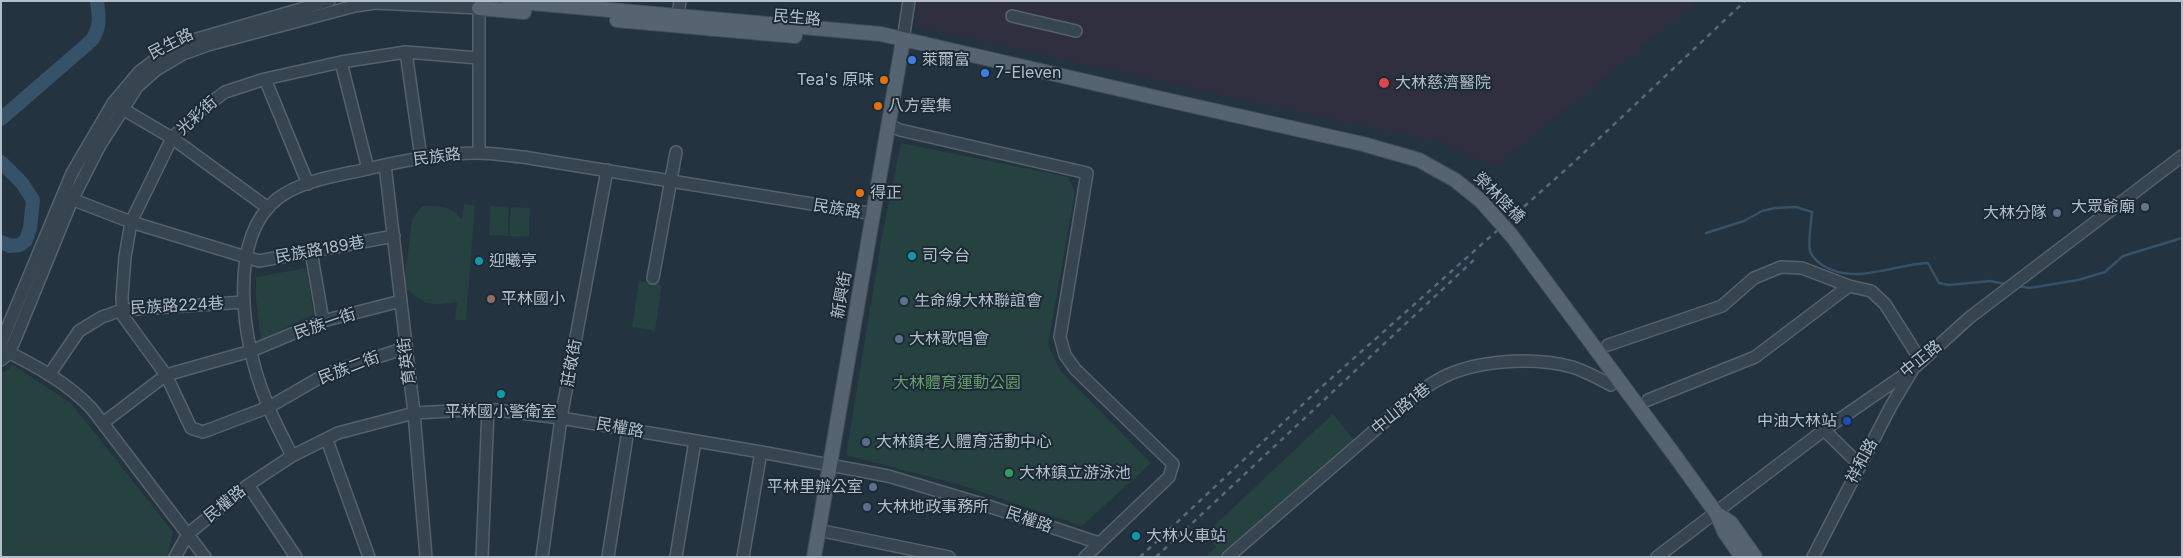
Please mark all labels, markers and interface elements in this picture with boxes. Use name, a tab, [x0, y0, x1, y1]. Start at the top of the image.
street label: 民生路	[772, 6, 822, 30]
street label: 民生路	[145, 25, 197, 63]
place label: 萊爾富	[922, 50, 970, 70]
marker: 萊爾富	[906, 54, 918, 66]
place label: 7-Eleven	[995, 63, 1061, 83]
marker: 7-Eleven	[979, 67, 991, 79]
place label: Tea's 原味	[797, 70, 874, 90]
place label: 大林慈濟醫院	[1395, 73, 1491, 93]
marker: Tea's 原味	[878, 74, 890, 86]
marker: 大林慈濟醫院	[1377, 76, 1391, 90]
street label: 光彩街	[173, 93, 221, 139]
place label: 八方雲集	[888, 96, 952, 116]
marker: 八方雲集	[872, 100, 884, 112]
street label: 民族路	[412, 145, 462, 169]
street label: 榮林陸橋	[1470, 169, 1528, 227]
place label: 得正	[870, 183, 902, 203]
marker: 得正	[854, 187, 866, 199]
street label: 民族路	[812, 196, 862, 222]
place label: 大眾爺廟	[2071, 197, 2135, 217]
marker: 大眾爺廟	[2139, 201, 2151, 213]
place label: 大林分隊	[1983, 203, 2047, 223]
marker: 大林分隊	[2051, 207, 2063, 219]
street label: 民族路189巷	[274, 233, 366, 267]
place label: 司令台	[922, 246, 970, 266]
marker: 司令台	[906, 250, 918, 262]
place label: 迎曦亭	[489, 251, 537, 271]
marker: 迎曦亭	[473, 255, 485, 267]
street label: 新興街	[828, 270, 856, 320]
place label: 平林國小	[501, 289, 565, 309]
place label: 生命線大林聯誼會	[914, 291, 1042, 311]
marker: 平林國小	[485, 293, 497, 305]
street label: 民族路224巷	[130, 294, 224, 318]
marker: 生命線大林聯誼會	[898, 295, 910, 307]
street label: 民族一街	[292, 305, 358, 343]
place label: 大林歌唱會	[909, 329, 989, 349]
marker: 大林歌唱會	[893, 333, 905, 345]
street label: 育英街	[395, 336, 419, 386]
street label: 中正路	[1896, 336, 1946, 382]
street label: 莊敬街	[558, 338, 586, 388]
street label: 民族二街	[316, 348, 382, 388]
park label: 大林體育運動公園	[893, 373, 1021, 393]
street label: 中山路1巷	[1368, 379, 1434, 439]
marker: 平林國小警衛室	[495, 388, 507, 400]
place label: 平林國小警衛室	[445, 402, 557, 422]
place label: 中油大林站	[1757, 411, 1837, 431]
street label: 民權路	[595, 414, 645, 442]
marker: 中油大林站	[1841, 415, 1853, 427]
place label: 大林鎮老人體育活動中心	[876, 432, 1052, 452]
street label: 祥和路	[1842, 435, 1882, 487]
marker: 大林鎮老人體育活動中心	[860, 436, 872, 448]
place label: 大林鎮立游泳池	[1019, 463, 1131, 483]
marker: 大林鎮立游泳池	[1003, 467, 1015, 479]
place label: 平林里辦公室	[767, 477, 863, 497]
street label: 民權路	[200, 481, 250, 527]
marker: 平林里辦公室	[867, 481, 879, 493]
place label: 大林地政事務所	[877, 497, 989, 517]
marker: 大林地政事務所	[861, 501, 873, 513]
street label: 民權路	[1003, 503, 1055, 537]
place label: 大林火車站	[1146, 526, 1226, 546]
marker: 大林火車站	[1130, 530, 1142, 542]

